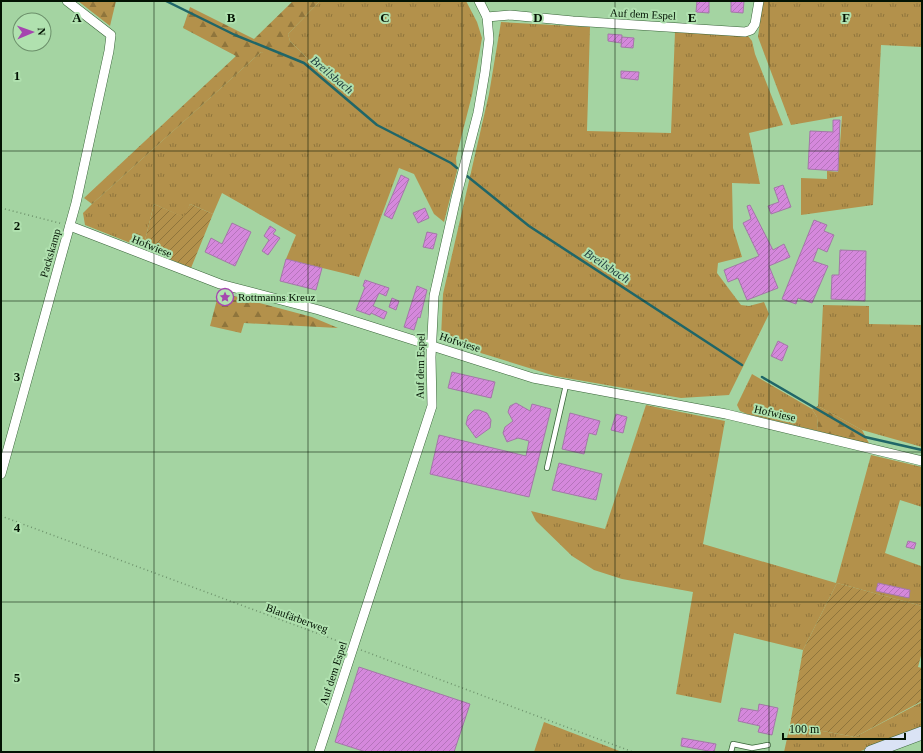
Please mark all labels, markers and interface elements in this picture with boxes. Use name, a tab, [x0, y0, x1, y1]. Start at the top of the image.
street label: Auf dem Espel	[610, 6, 676, 22]
text: A	[72, 10, 82, 25]
text: B	[227, 10, 236, 25]
text: C	[380, 10, 390, 25]
text: D	[533, 10, 543, 25]
text: E	[688, 10, 696, 25]
text: F	[842, 10, 850, 25]
north arrow	[12, 12, 52, 52]
text: N	[36, 27, 48, 36]
water label: Breilsbach	[308, 53, 356, 97]
text: 1	[14, 68, 20, 83]
text: 2	[14, 218, 20, 233]
street label: Packskamp	[37, 227, 63, 279]
street label: Hofwiese	[130, 233, 174, 260]
water label: Breilsbach	[582, 246, 632, 286]
place icon: Rottmanns Kreuz	[215, 287, 235, 307]
place label: Rottmanns Kreuz	[238, 291, 315, 303]
street label: Hofwiese	[438, 330, 482, 354]
street label: Auf dem Espel	[413, 333, 427, 399]
text: 3	[14, 369, 21, 384]
street label: Hofwiese	[753, 402, 797, 424]
text: 4	[14, 520, 21, 535]
street label: Blaufärberweg	[264, 601, 330, 635]
street label: Auf dem Espel	[317, 640, 349, 706]
text: 5	[14, 670, 21, 685]
scale bar	[783, 715, 905, 741]
text: 100 m	[789, 722, 820, 736]

